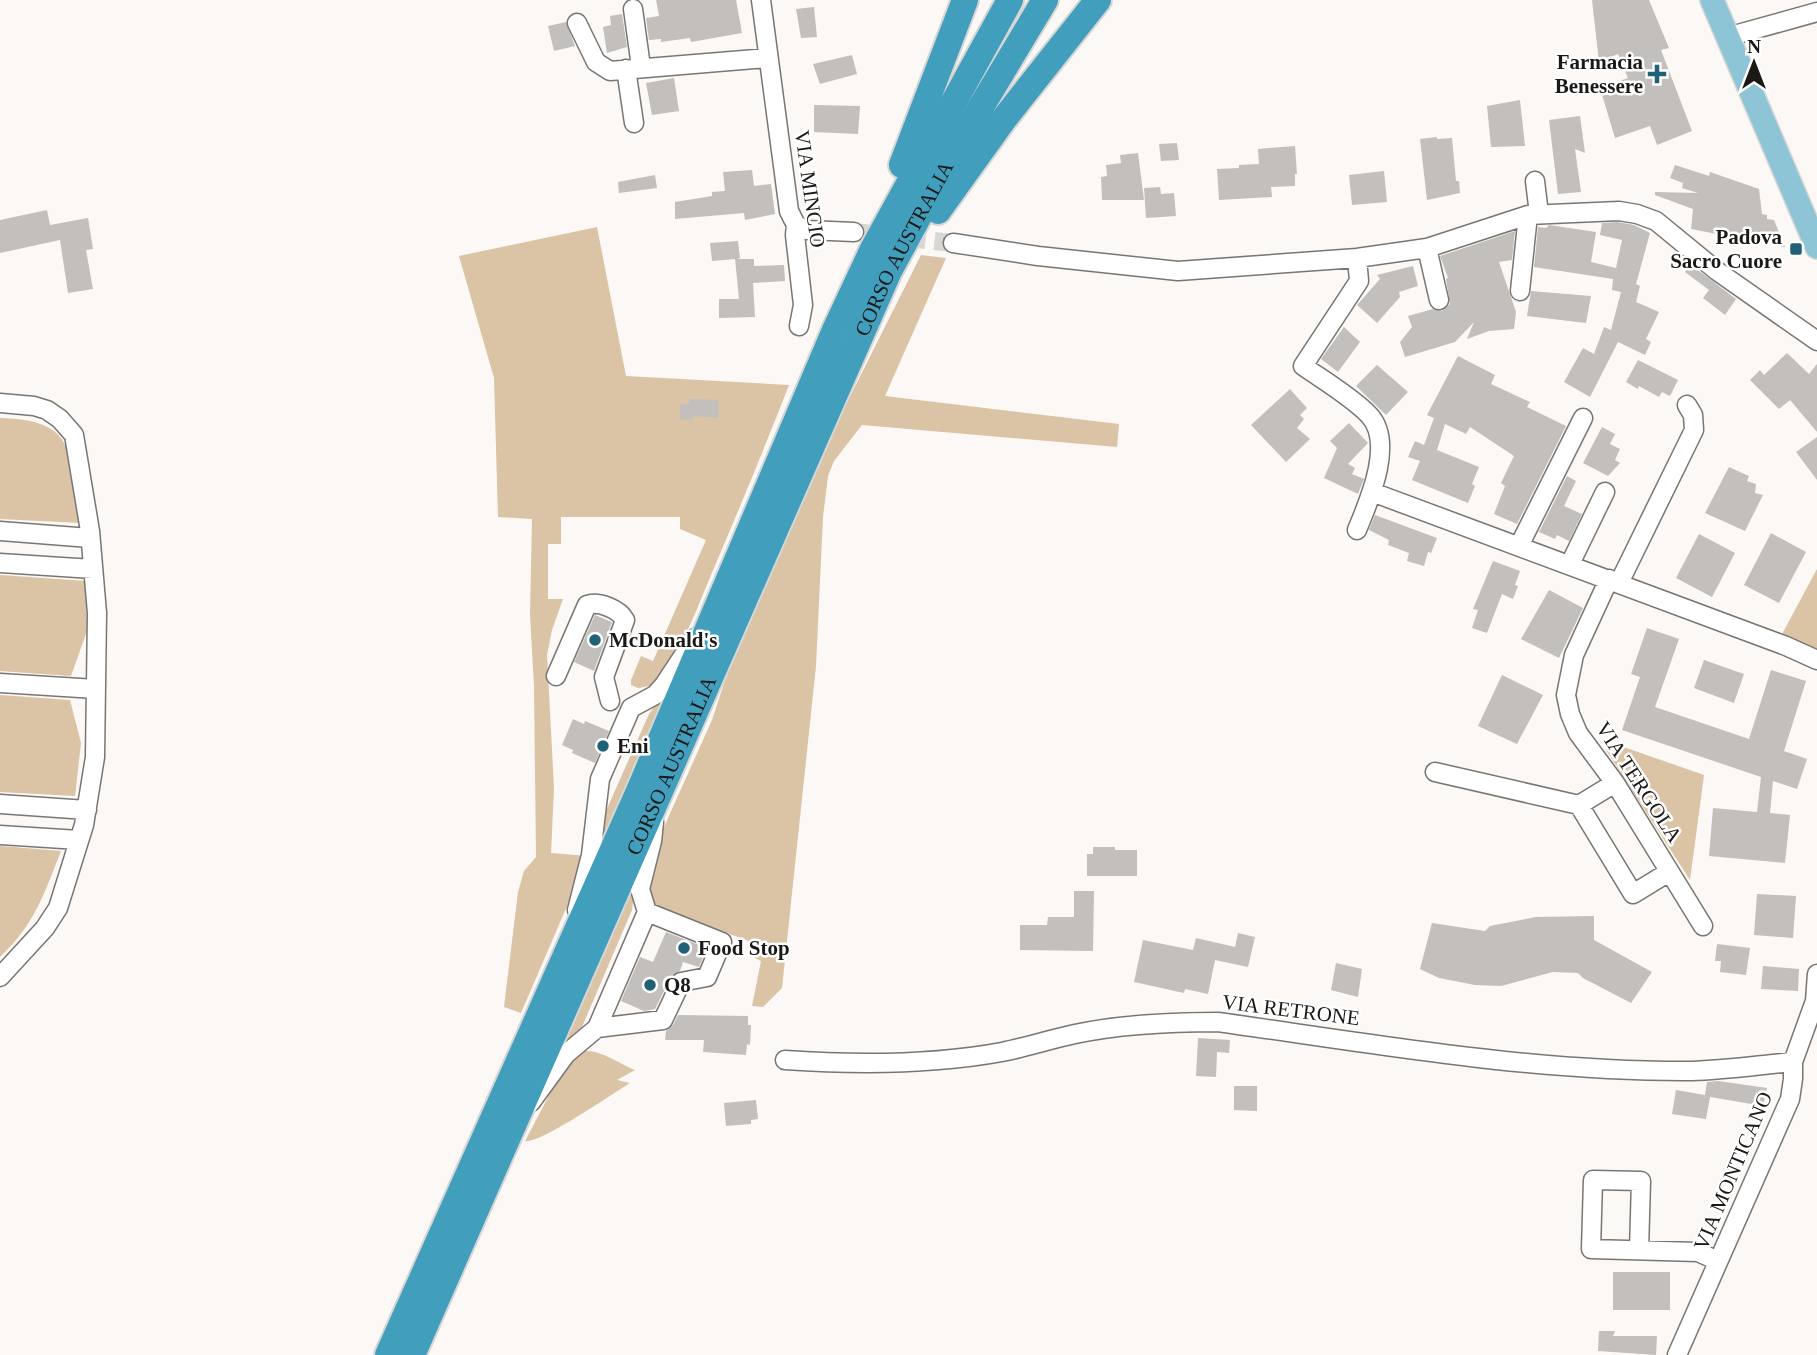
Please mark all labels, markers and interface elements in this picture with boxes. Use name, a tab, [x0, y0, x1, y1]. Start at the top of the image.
north arrow	[1719, 28, 1789, 98]
text: N	[1747, 36, 1761, 57]
place label: Farmacia Benessere	[1555, 50, 1644, 98]
marker: Farmacia Benessere	[1649, 66, 1665, 82]
street label: VIA MINCIO	[790, 129, 830, 249]
street label: CORSO AUSTRALIA	[850, 156, 959, 340]
place label: Padova Sacro Cuore	[1670, 225, 1782, 273]
marker: Padova Sacro Cuore	[1788, 241, 1804, 257]
place label: McDonald's	[609, 628, 718, 652]
marker: McDonald's	[587, 632, 603, 648]
street label: CORSO AUSTRALIA	[621, 672, 722, 859]
street label: VIA TERGOLA	[1591, 717, 1687, 848]
place label: Eni	[617, 734, 649, 758]
marker: Eni	[595, 738, 611, 754]
place label: Food Stop	[698, 936, 790, 960]
marker: Food Stop	[676, 940, 692, 956]
place label: Q8	[664, 973, 691, 997]
marker: Q8	[642, 977, 658, 993]
street label: VIA RETRONE	[1221, 990, 1361, 1030]
street label: VIA MONTICANO	[1689, 1088, 1777, 1254]

